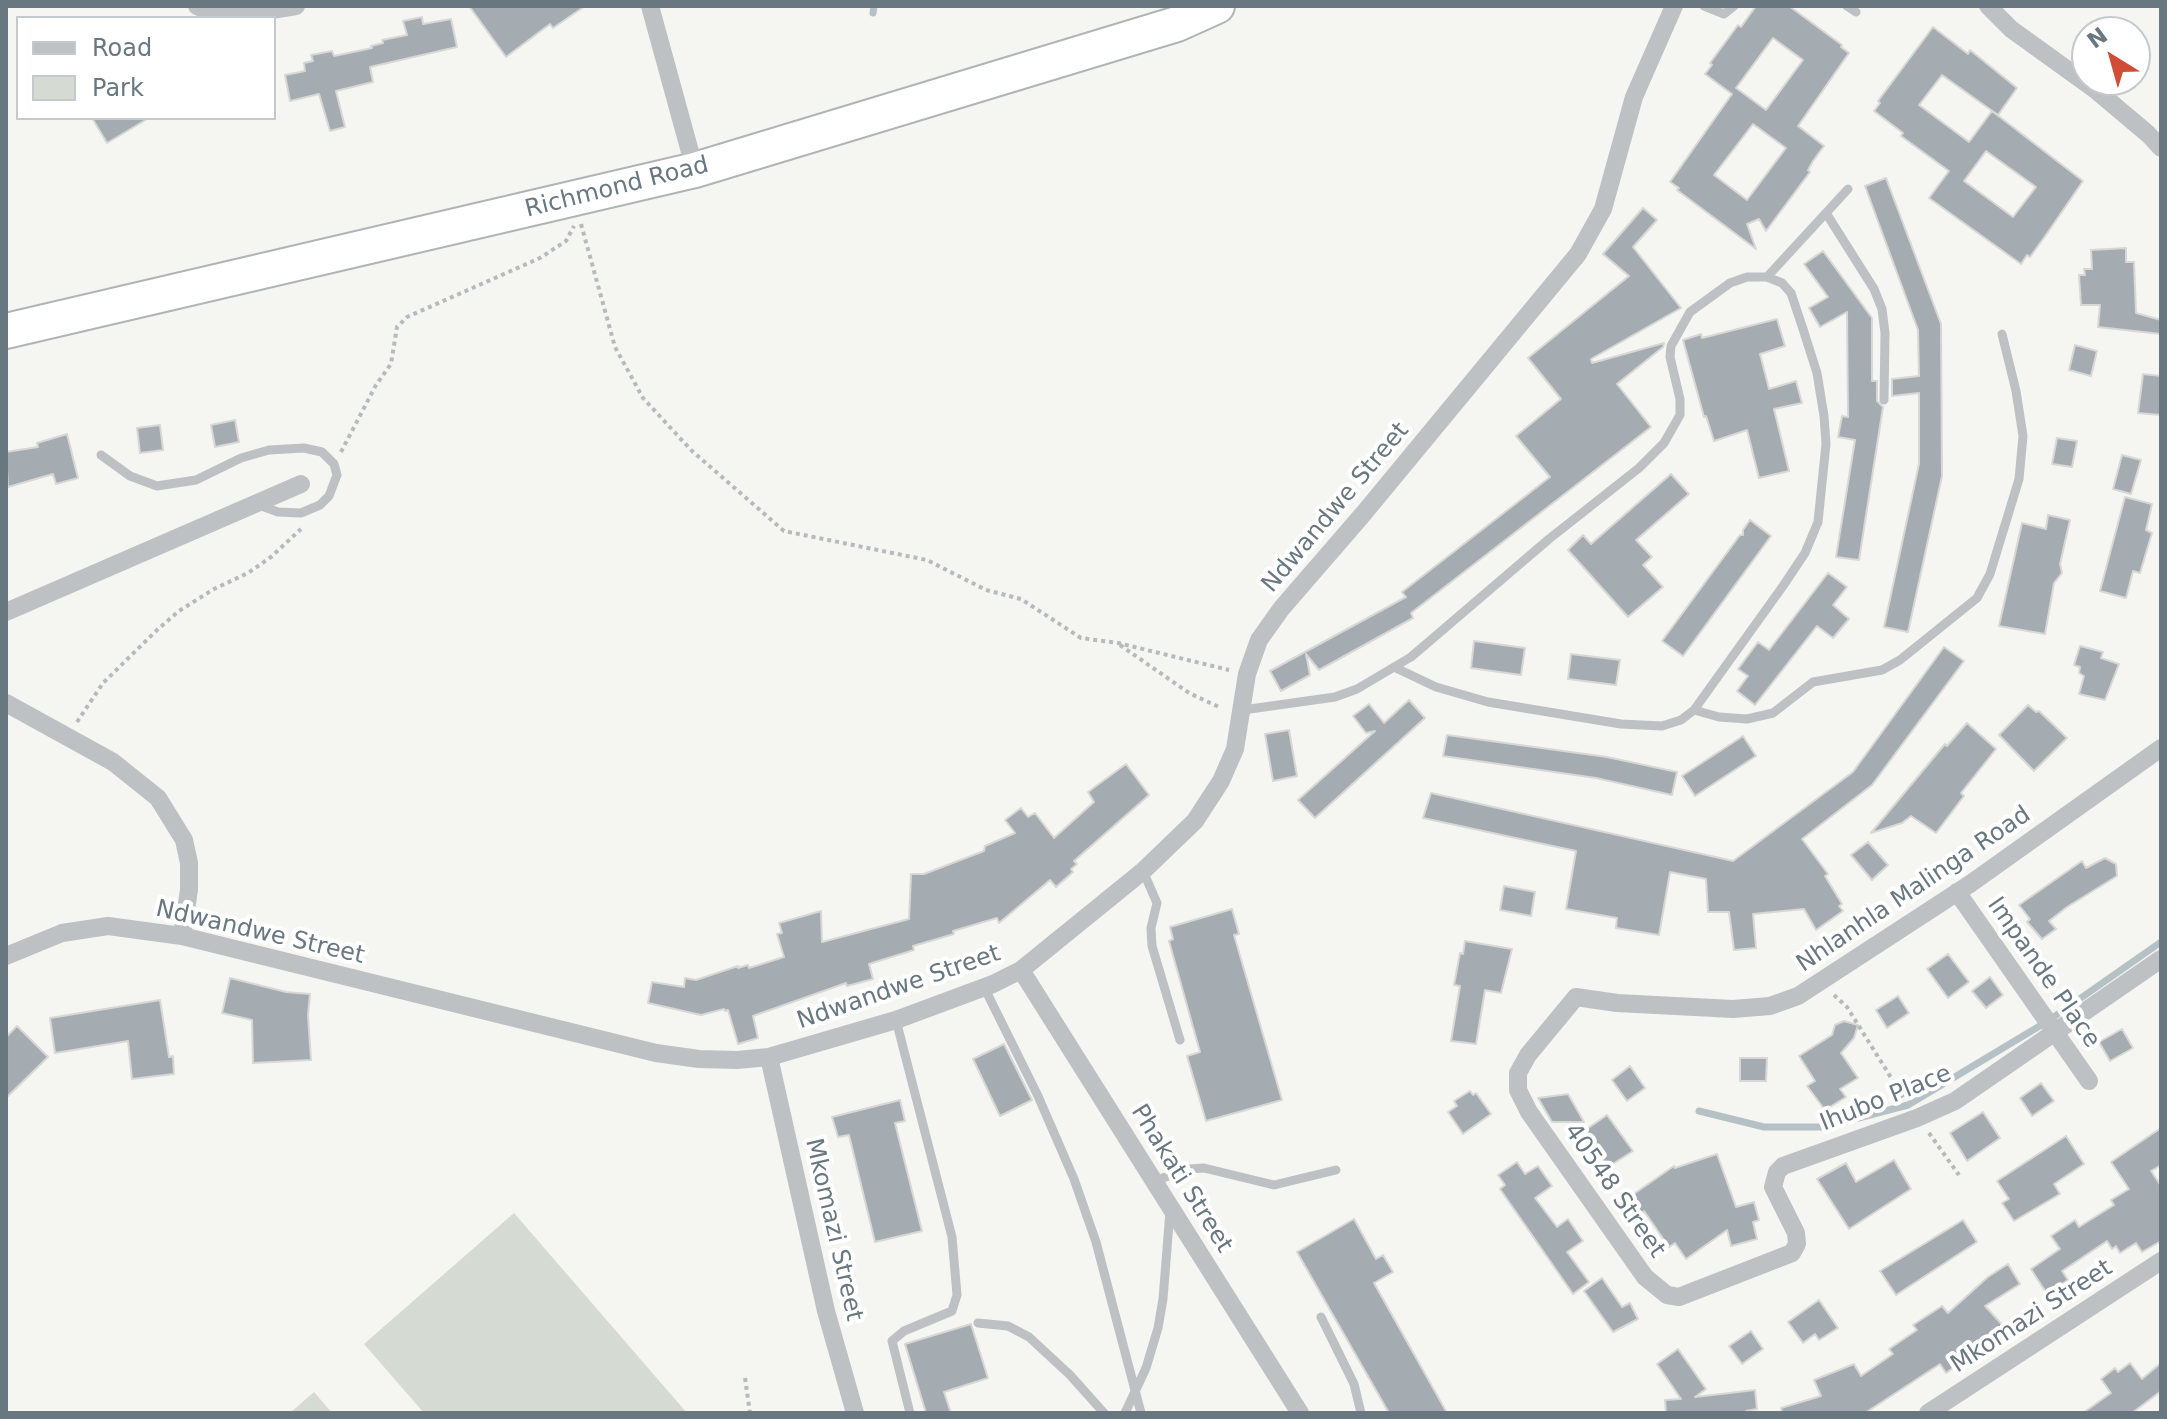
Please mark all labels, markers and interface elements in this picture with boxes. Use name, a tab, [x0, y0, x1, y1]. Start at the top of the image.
legend	[16, 16, 276, 120]
north arrow	[2071, 16, 2151, 96]
text: N	[2083, 23, 2112, 54]
text: Road	[92, 34, 152, 62]
text: Park	[92, 74, 144, 102]
street label: Richmond Road	[522, 151, 712, 225]
street label: Ndwandwe Street	[1257, 417, 1415, 599]
street label: Nhlanhla Malinga Road	[1792, 801, 2036, 979]
street label: Impande Place	[1980, 892, 2106, 1054]
street label: Ndwandwe Street	[153, 895, 367, 971]
street label: Ndwandwe Street	[794, 940, 1004, 1036]
street label: Ihubo Place	[1816, 1060, 1956, 1138]
street label: Phakati Street	[1124, 1100, 1238, 1258]
street label: 40548 Street	[1557, 1118, 1671, 1264]
street label: Mkomazi Street	[798, 1136, 868, 1324]
street label: Mkomazi Street	[1946, 1254, 2118, 1380]

